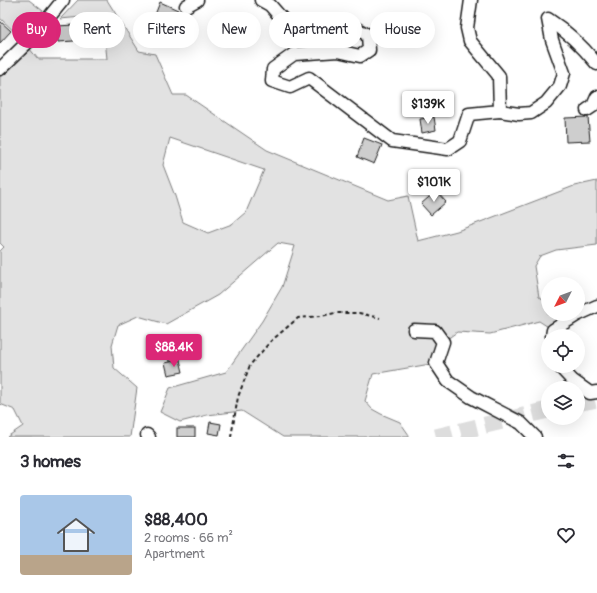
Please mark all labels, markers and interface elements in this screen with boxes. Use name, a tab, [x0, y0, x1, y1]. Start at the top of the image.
chip: Buy	[12, 12, 61, 48]
chip: Rent	[69, 12, 125, 48]
chip: Filters	[133, 12, 199, 48]
chip: New	[207, 12, 261, 48]
chip: Apartment	[269, 12, 362, 48]
chip: House	[370, 12, 435, 48]
pin: $139K	[400, 91, 456, 125]
text: $139K	[411, 96, 445, 112]
pin: $101K	[406, 169, 462, 203]
text: $101K	[417, 174, 451, 190]
north arrow	[541, 277, 585, 321]
map controls	[541, 277, 585, 425]
button: locate	[541, 329, 585, 373]
pin: $88.4K	[141, 334, 207, 368]
text: $88.4K	[155, 339, 193, 355]
button: layers	[541, 381, 585, 425]
icon: filters	[555, 450, 577, 472]
text: 3 homes	[20, 451, 81, 472]
text: $88,400	[144, 509, 208, 530]
icon: home	[52, 511, 100, 559]
icon: heart	[555, 524, 577, 546]
text: 2 rooms · 66 m²	[144, 530, 233, 546]
text: Apartment	[144, 546, 205, 562]

